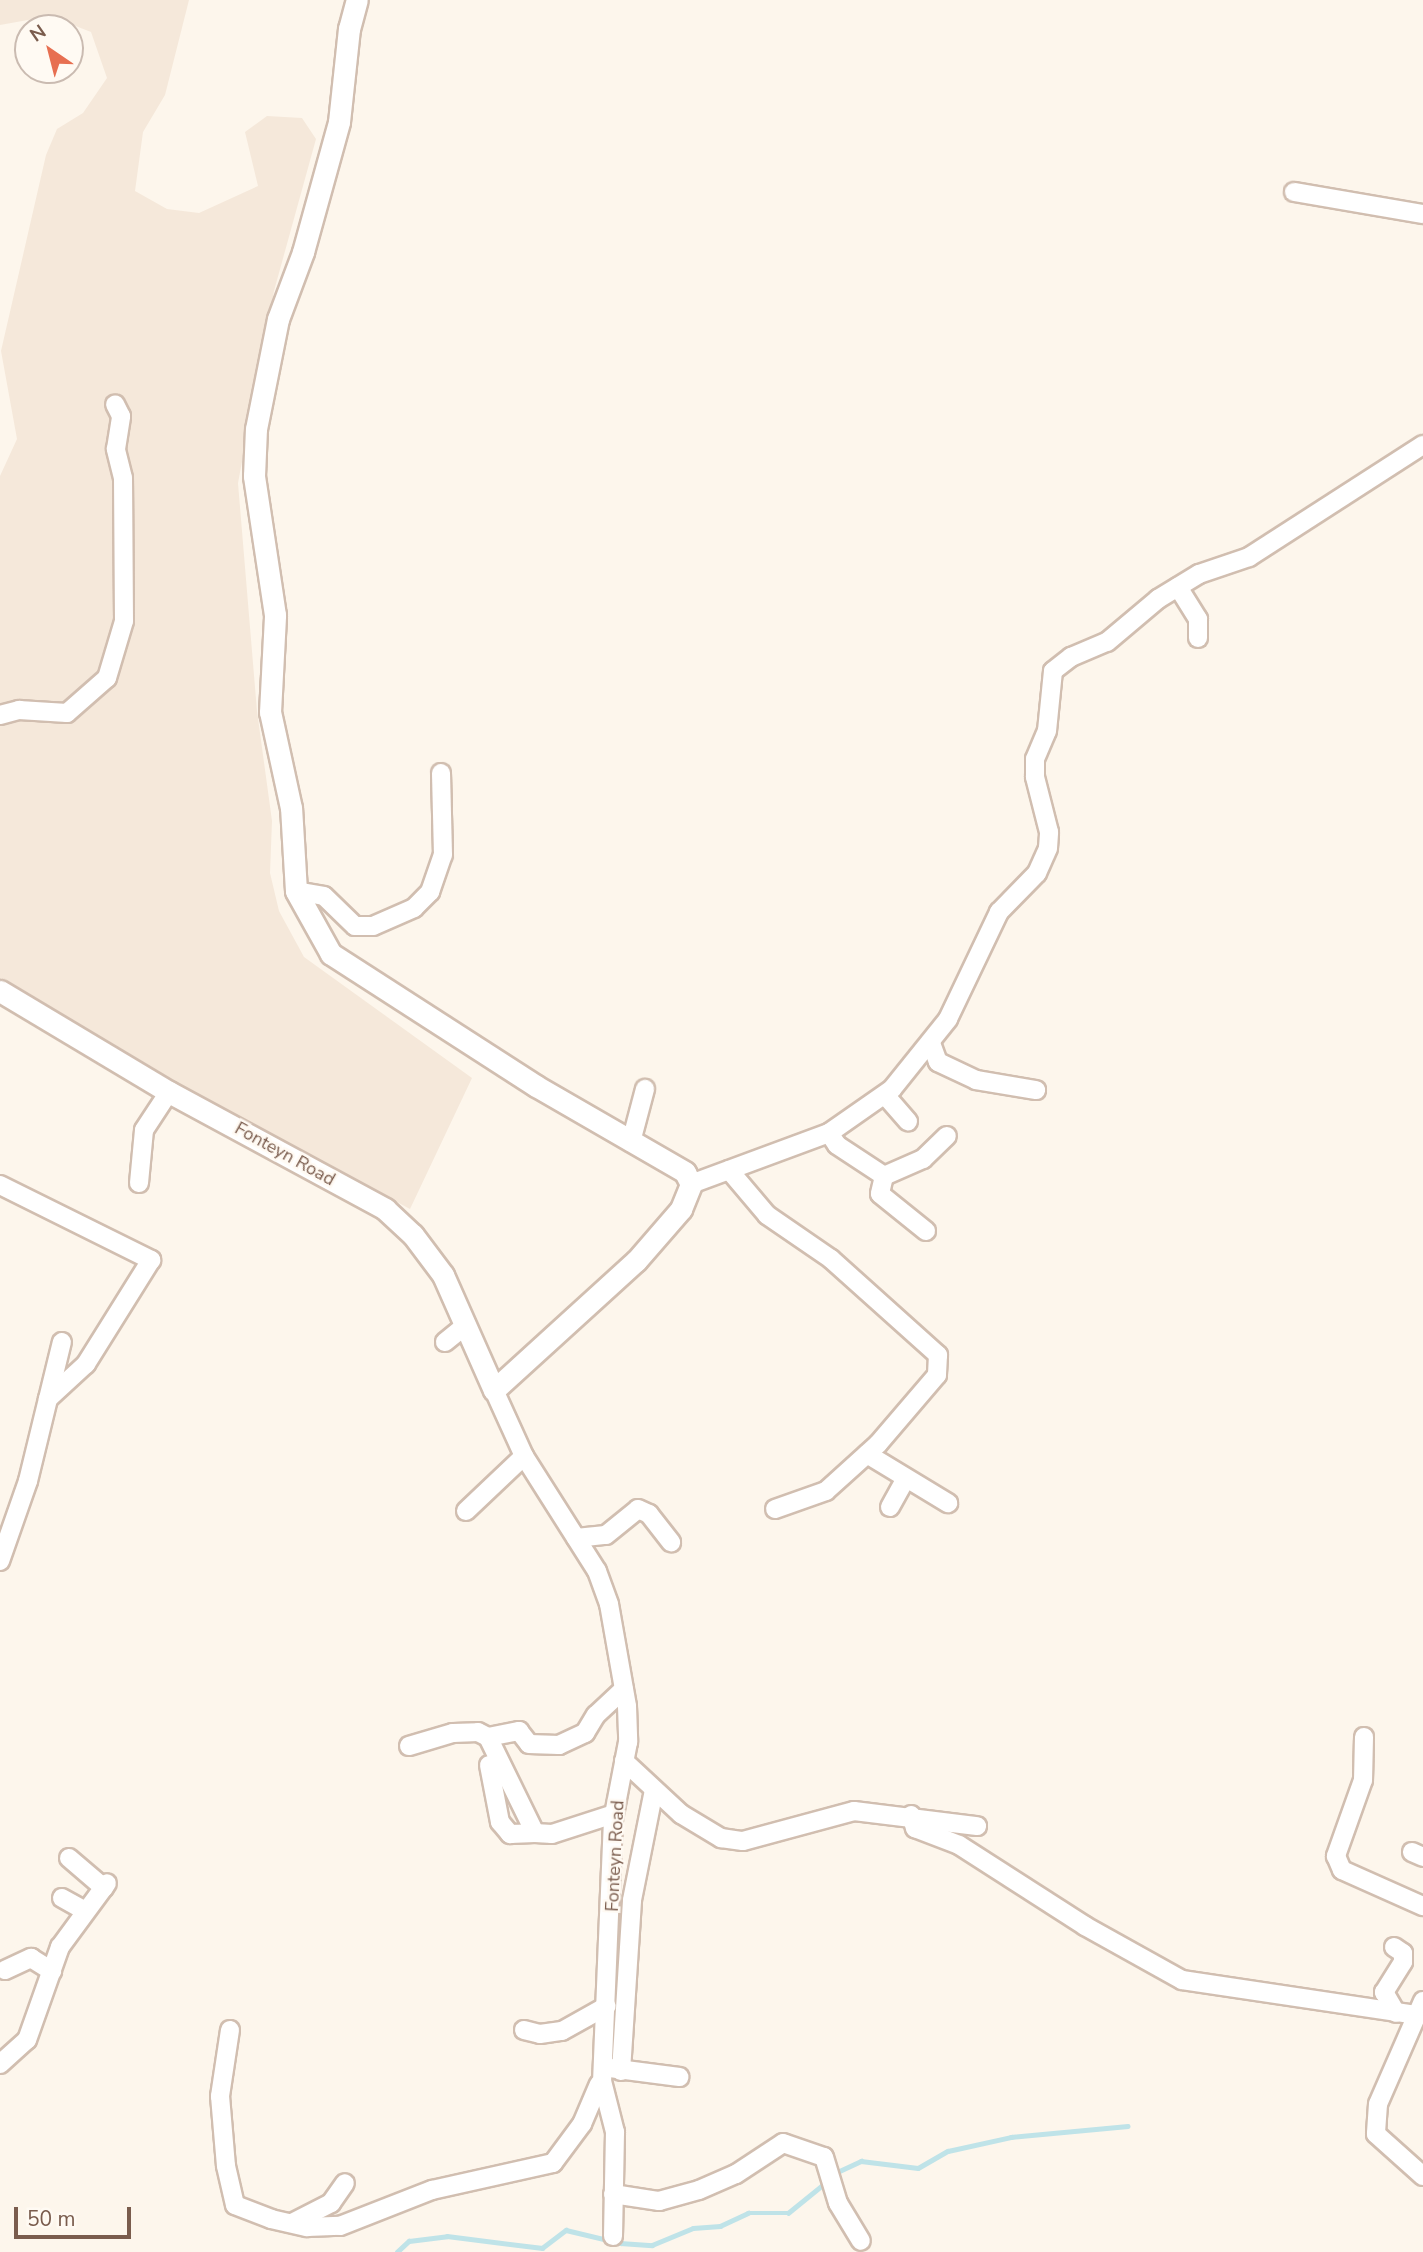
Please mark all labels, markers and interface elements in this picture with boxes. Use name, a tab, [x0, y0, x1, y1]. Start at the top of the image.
north arrow	[14, 14, 84, 84]
text: N	[25, 19, 51, 48]
street label: Fonteyn Road	[231, 1118, 339, 1190]
street label: Fonteyn Road	[601, 1800, 629, 1912]
scale bar	[18, 2192, 135, 2236]
text: 50 m	[27, 2205, 76, 2233]

